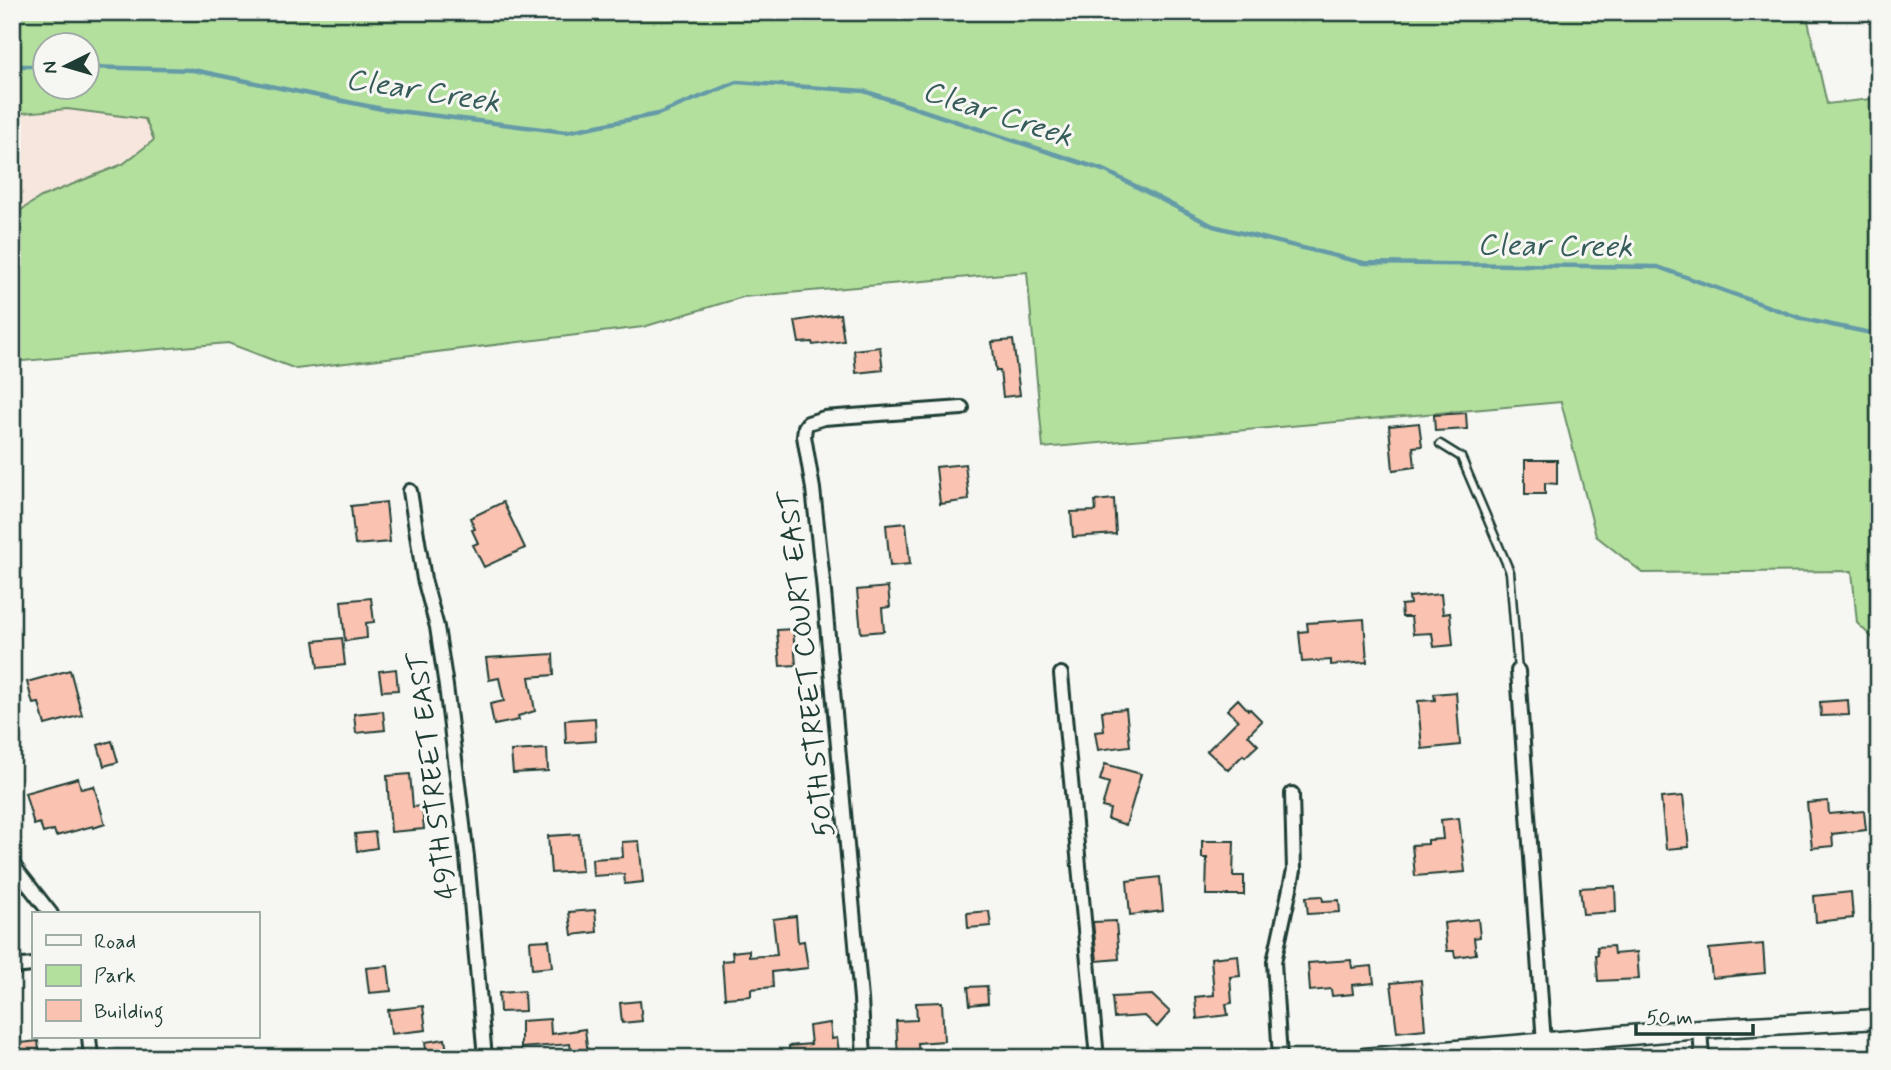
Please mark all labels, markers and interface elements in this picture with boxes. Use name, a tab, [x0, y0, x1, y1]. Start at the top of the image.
north arrow	[32, 32, 102, 102]
text: N	[38, 60, 64, 75]
water label: Clear Creek	[343, 60, 503, 123]
water label: Clear Creek	[918, 72, 1077, 157]
water label: Clear Creek	[1477, 226, 1633, 267]
street label: 50TH STREET COURT EAST	[771, 488, 844, 839]
street label: 49TH STREET EAST	[400, 649, 467, 901]
legend	[32, 912, 259, 1038]
text: Road	[94, 928, 136, 956]
text: Park	[94, 962, 136, 990]
scale bar	[1636, 993, 1753, 1037]
text: Building	[94, 998, 164, 1028]
text: 50 m	[1646, 1004, 1693, 1032]

